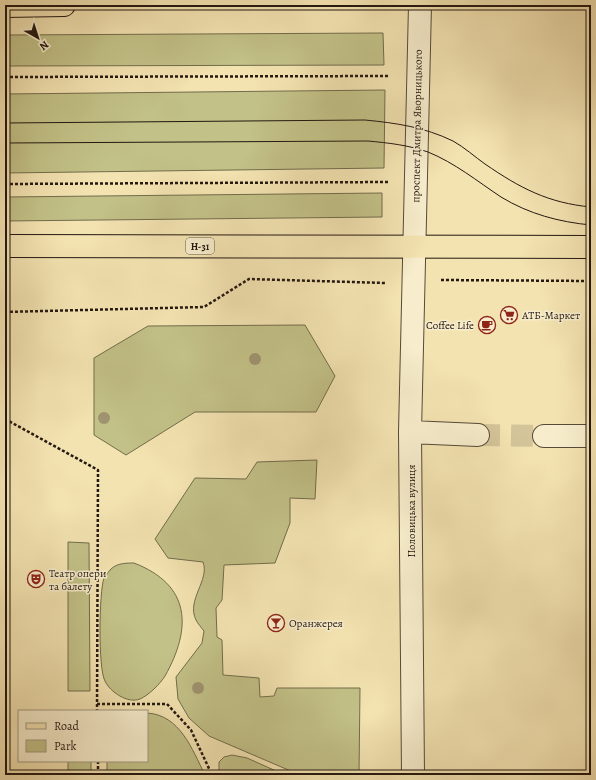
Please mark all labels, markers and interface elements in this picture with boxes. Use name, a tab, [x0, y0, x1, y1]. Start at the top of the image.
north arrow	[18, 18, 58, 58]
text: N	[36, 37, 52, 54]
street label: проспект Дмитра Яворницького	[408, 49, 426, 203]
road number: Н-31	[186, 238, 214, 254]
supermarket icon: АТБ-Маркет	[499, 305, 519, 325]
place label: АТБ-Маркет	[521, 308, 580, 323]
cafe icon: Coffee Life	[477, 315, 497, 335]
place label: Coffee Life	[426, 318, 474, 333]
street label: Половицька вулиця	[404, 464, 419, 558]
place label: Театр опери та балету	[49, 566, 106, 594]
theatre icon: Театр опери та балету	[26, 569, 46, 589]
bar icon: Оранжерея	[266, 613, 286, 633]
place label: Оранжерея	[289, 616, 343, 631]
legend	[18, 710, 148, 762]
text: Road	[54, 718, 80, 734]
text: Park	[54, 738, 77, 754]

